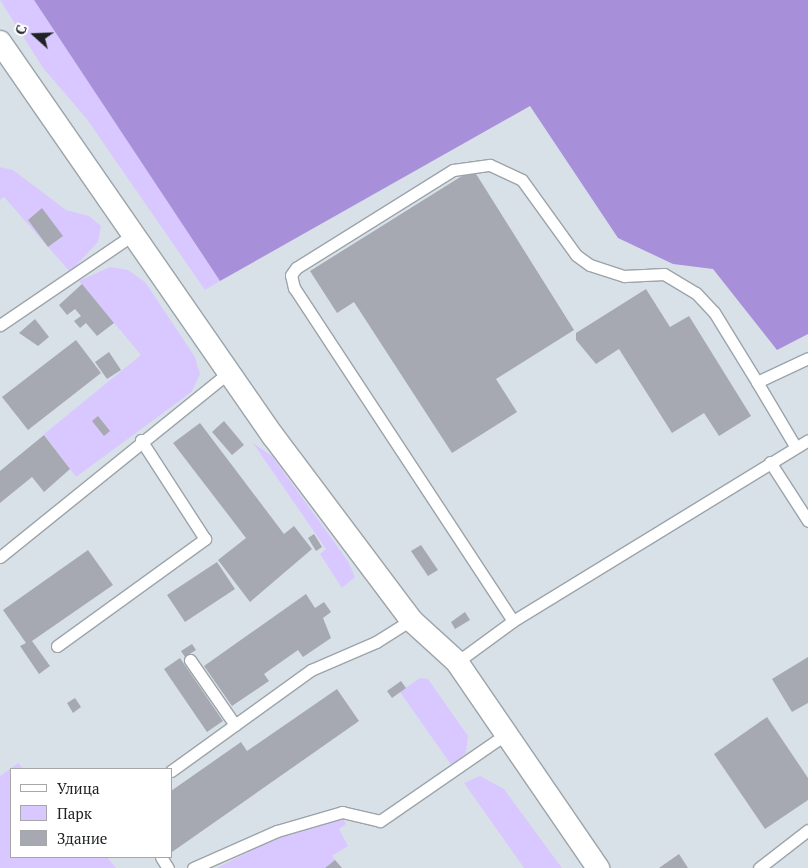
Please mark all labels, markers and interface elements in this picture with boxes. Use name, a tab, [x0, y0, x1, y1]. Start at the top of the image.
north arrow	[10, 10, 60, 60]
text: С	[10, 22, 31, 37]
legend	[10, 768, 172, 858]
text: Улица	[57, 778, 100, 798]
text: Парк	[57, 803, 92, 823]
text: Здание	[57, 828, 107, 848]

